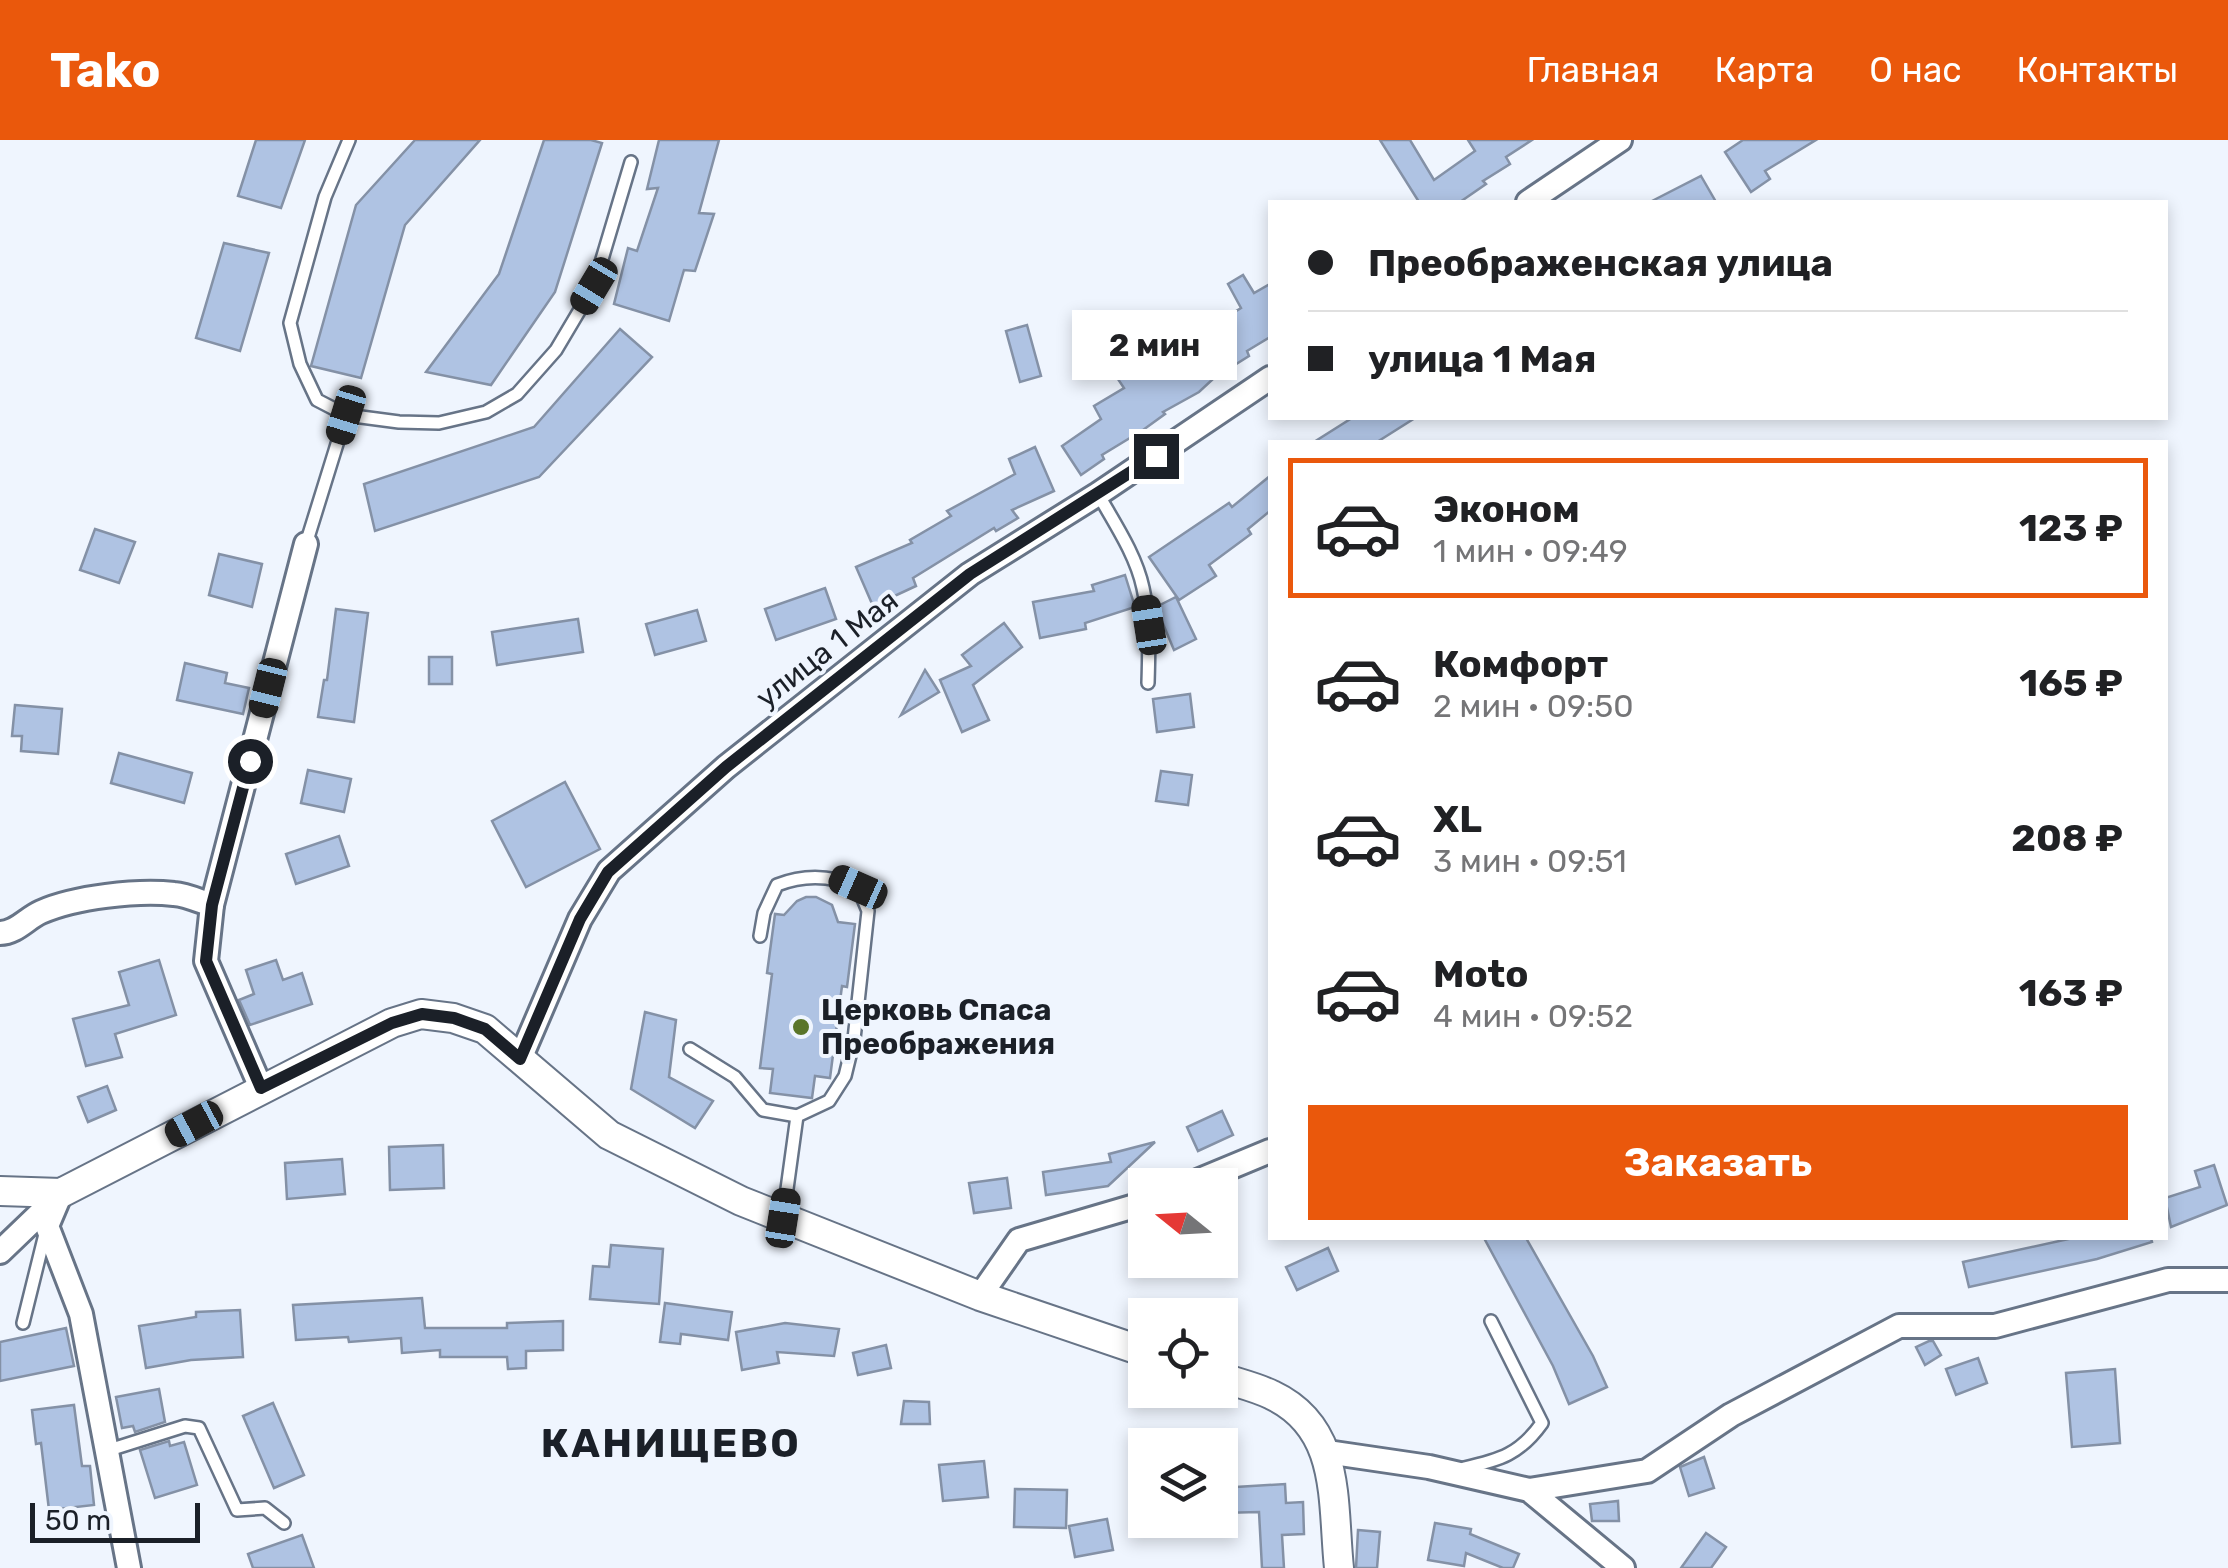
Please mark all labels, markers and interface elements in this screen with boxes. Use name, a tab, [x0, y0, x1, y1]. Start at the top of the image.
text: Tako	[50, 42, 161, 99]
text: Главная	[1526, 49, 1659, 91]
text: Карта	[1714, 49, 1814, 91]
text: О нас	[1869, 49, 1962, 91]
text: Контакты	[2017, 49, 2178, 91]
text: Преображенская улица	[1368, 240, 1833, 286]
car	[566, 253, 622, 319]
callout: 2 мин	[1074, 311, 1238, 381]
text: 2 мин	[1109, 326, 1200, 364]
text: улица 1 Мая	[1368, 336, 1596, 382]
car	[323, 382, 369, 448]
route end	[1134, 434, 1179, 479]
icon: car	[1313, 483, 1403, 573]
text: Эконом	[1433, 486, 1580, 532]
text: 123 ₽	[2019, 505, 2123, 551]
text: 1 мин · 09:49	[1433, 532, 1628, 570]
street label: улица 1 Мая	[749, 582, 905, 716]
car	[1129, 593, 1169, 657]
icon: car	[1313, 638, 1403, 728]
text: Комфорт	[1433, 641, 1608, 687]
car	[246, 655, 290, 721]
text: 165 ₽	[2019, 660, 2123, 706]
text: 2 мин · 09:50	[1433, 687, 1633, 725]
route start	[228, 739, 273, 784]
icon: car	[1313, 793, 1403, 883]
text: XL	[1433, 796, 1482, 842]
text: 208 ₽	[2011, 815, 2123, 861]
text: 3 мин · 09:51	[1433, 842, 1627, 880]
car	[824, 861, 892, 913]
icon: car	[1313, 948, 1403, 1038]
text: Moto	[1433, 951, 1529, 997]
text: 163 ₽	[2019, 970, 2123, 1016]
place label: Церковь Спаса Преображения	[821, 992, 1055, 1062]
text: 4 мин · 09:52	[1433, 997, 1633, 1035]
marker: Церковь Спаса Преображения	[790, 1016, 812, 1038]
car	[160, 1097, 228, 1151]
button: Заказать	[1308, 1105, 2128, 1220]
north arrow	[1128, 1168, 1238, 1278]
map controls	[1128, 1168, 1238, 1538]
car	[763, 1186, 803, 1250]
button: locate	[1128, 1298, 1238, 1408]
district label: КАНИЩЕВО	[541, 1420, 801, 1467]
button: layers	[1128, 1428, 1238, 1538]
scale bar	[30, 1498, 200, 1542]
text: 50 m	[45, 1504, 111, 1537]

